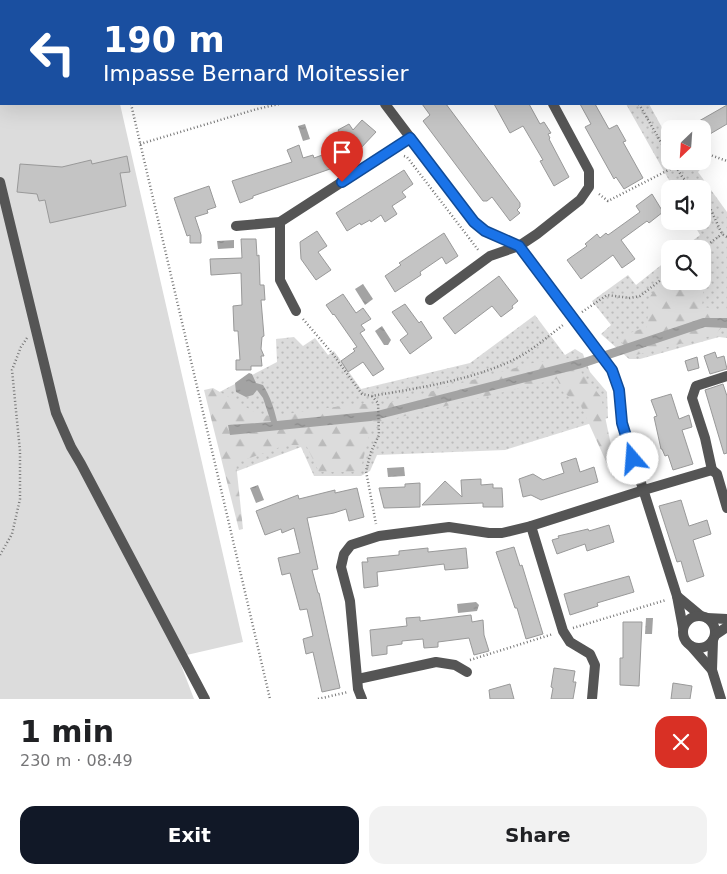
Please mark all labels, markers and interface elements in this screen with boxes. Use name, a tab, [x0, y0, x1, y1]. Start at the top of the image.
icon: left	[20, 20, 85, 85]
text: 190 m	[103, 20, 225, 60]
text: Impasse Bernard Moitessier	[103, 61, 408, 86]
north arrow	[661, 120, 711, 170]
map controls	[661, 120, 711, 290]
pin	[321, 131, 363, 182]
icon: arrive	[328, 138, 356, 166]
button: sound	[661, 180, 711, 230]
button: search	[661, 240, 711, 290]
position arrow	[606, 432, 658, 484]
text: 1 min	[20, 714, 114, 749]
button: close	[655, 716, 707, 768]
text: 230 m · 08:49	[20, 751, 133, 770]
button: Exit	[20, 806, 359, 864]
button: Share	[369, 806, 707, 864]

